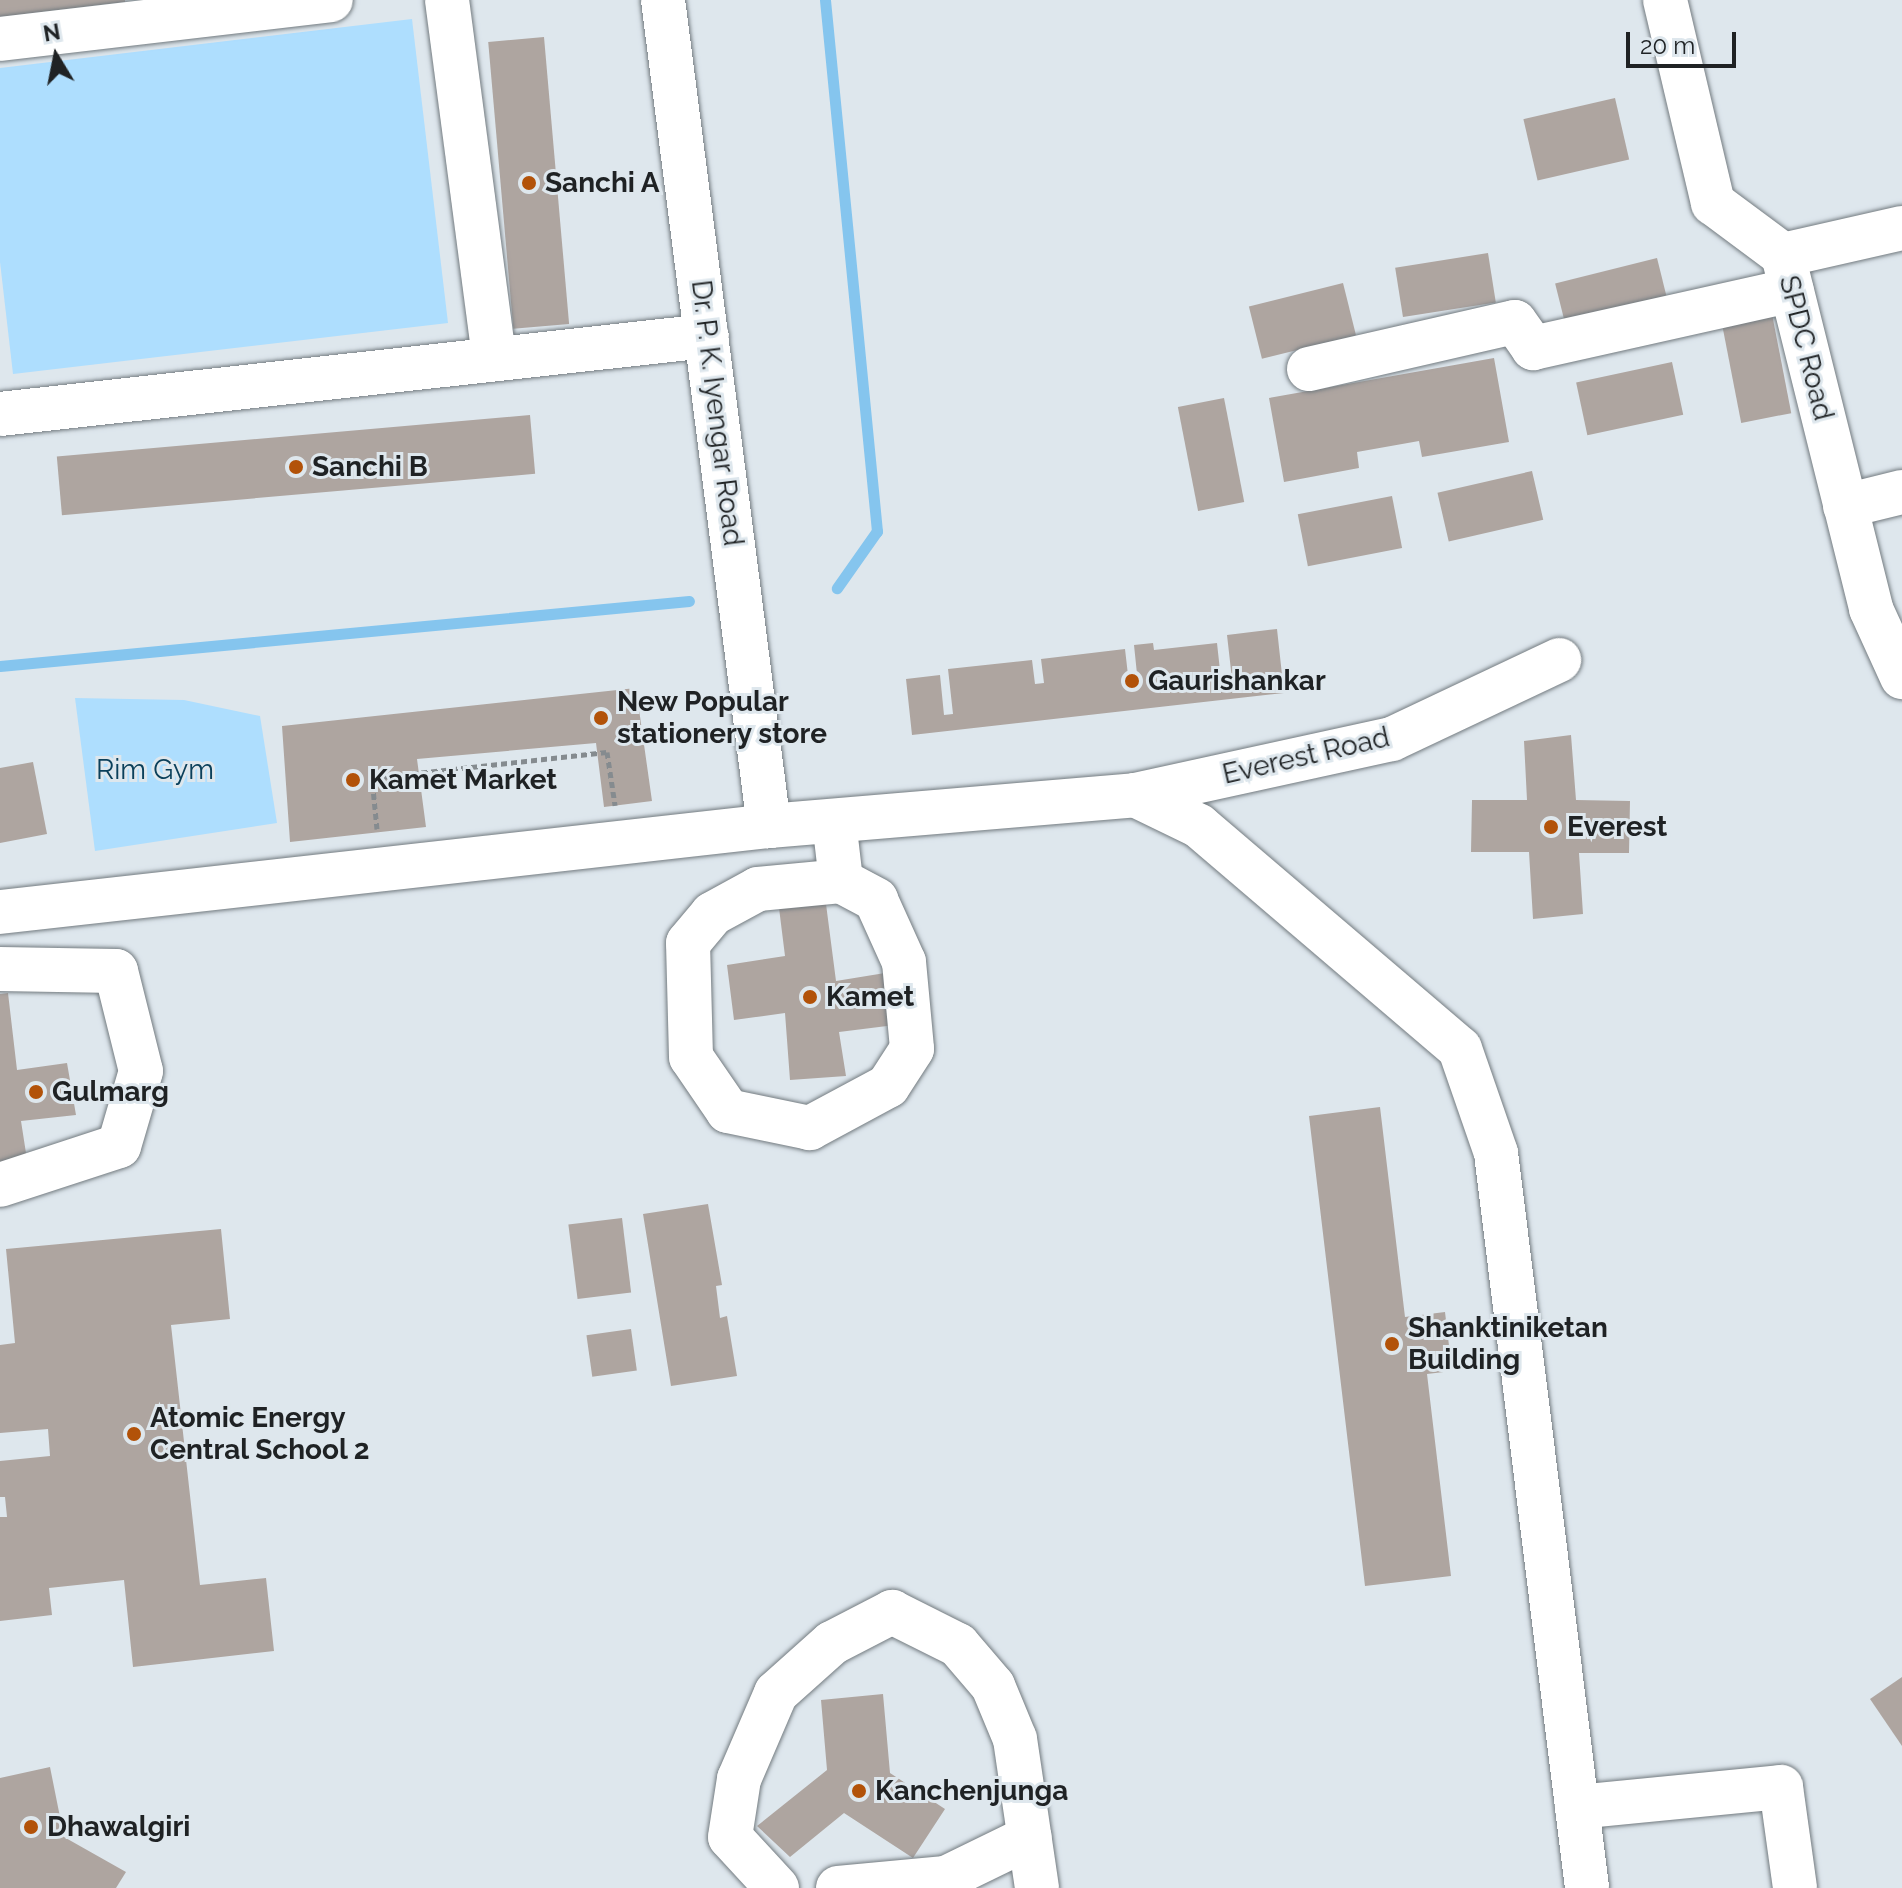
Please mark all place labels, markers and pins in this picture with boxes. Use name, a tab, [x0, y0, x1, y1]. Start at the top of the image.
place label: Sanchi A	[545, 166, 660, 200]
marker: Sanchi A	[520, 174, 538, 192]
place label: Sanchi B	[312, 450, 428, 484]
marker: Sanchi B	[287, 458, 305, 476]
place label: Gaurishankar	[1148, 664, 1326, 698]
marker: Gaurishankar	[1123, 672, 1141, 690]
place label: New Popular stationery store	[617, 685, 828, 751]
marker: New Popular stationery store	[592, 709, 610, 727]
place label: Kamet Market	[369, 763, 557, 797]
marker: Kamet Market	[344, 771, 362, 789]
place label: Everest	[1567, 810, 1667, 844]
marker: Everest	[1542, 818, 1560, 836]
place label: Kamet	[826, 980, 914, 1014]
marker: Kamet	[801, 988, 819, 1006]
place label: Gulmarg	[52, 1075, 169, 1109]
marker: Gulmarg	[27, 1083, 45, 1101]
place label: Shanktiniketan Building	[1408, 1311, 1608, 1377]
marker: Shanktiniketan Building	[1383, 1335, 1401, 1353]
place label: Atomic Energy Central School 2	[150, 1401, 371, 1467]
marker: Atomic Energy Central School 2	[125, 1425, 143, 1443]
place label: Kanchenjunga	[875, 1774, 1068, 1808]
marker: Kanchenjunga	[850, 1782, 868, 1800]
place label: Dhawalgiri	[47, 1810, 190, 1844]
marker: Dhawalgiri	[22, 1818, 40, 1836]

